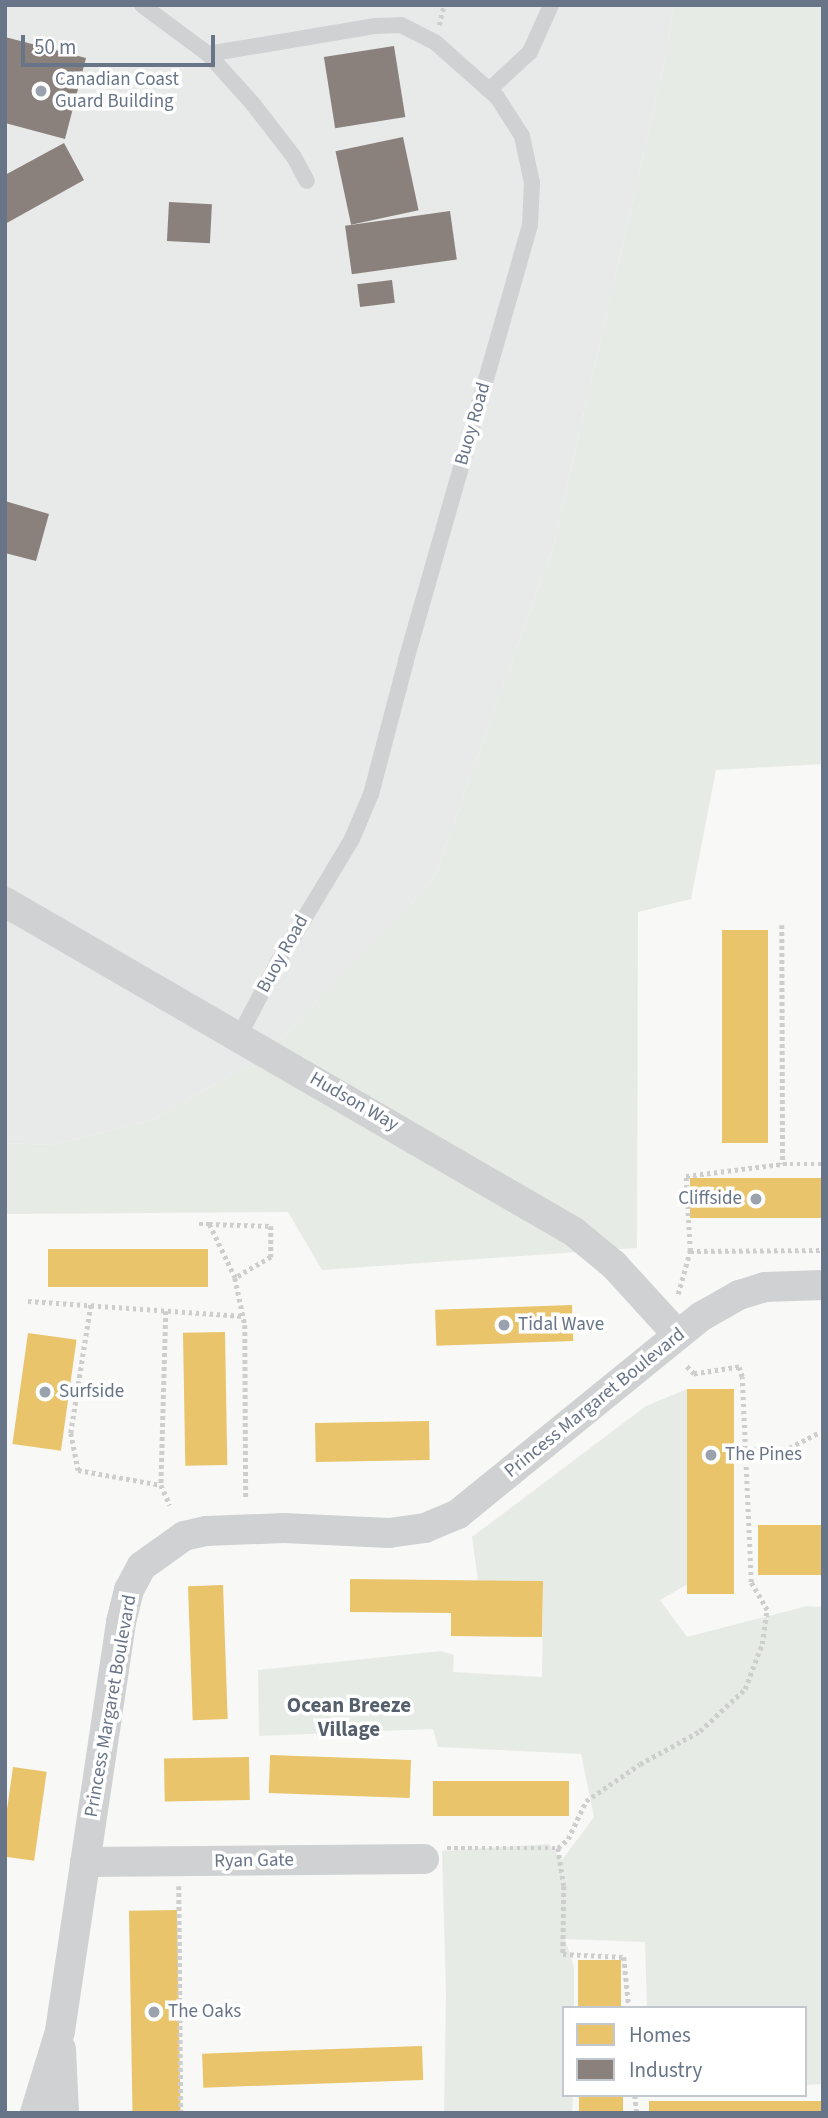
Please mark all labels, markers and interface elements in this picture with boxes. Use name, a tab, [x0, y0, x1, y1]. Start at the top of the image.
scale bar	[24, 21, 219, 65]
text: 50 m	[34, 32, 76, 62]
place label: Canadian Coast Guard Building	[55, 69, 179, 113]
marker: Canadian Coast Guard Building	[33, 83, 49, 99]
street label: Buoy Road	[450, 380, 496, 468]
street label: Buoy Road	[252, 911, 314, 997]
street label: Hudson Way	[306, 1067, 402, 1137]
place label: Cliffside	[678, 1188, 742, 1210]
marker: Cliffside	[748, 1191, 764, 1207]
place label: Tidal Wave	[518, 1314, 604, 1336]
marker: Tidal Wave	[496, 1317, 512, 1333]
street label: Princess Margaret Boulevard	[500, 1323, 690, 1483]
place label: Surfside	[59, 1381, 124, 1403]
marker: Surfside	[37, 1384, 53, 1400]
place label: The Pines	[725, 1444, 802, 1466]
marker: The Pines	[703, 1447, 719, 1463]
street label: Princess Margaret Boulevard	[80, 1593, 142, 1819]
district label: Ocean Breeze Village	[287, 1692, 411, 1742]
street label: Ryan Gate	[214, 1849, 294, 1873]
place label: The Oaks	[168, 2001, 241, 2023]
marker: The Oaks	[146, 2004, 162, 2020]
legend	[562, 2006, 807, 2097]
text: Homes	[629, 2020, 691, 2050]
text: Industry	[629, 2055, 702, 2085]

